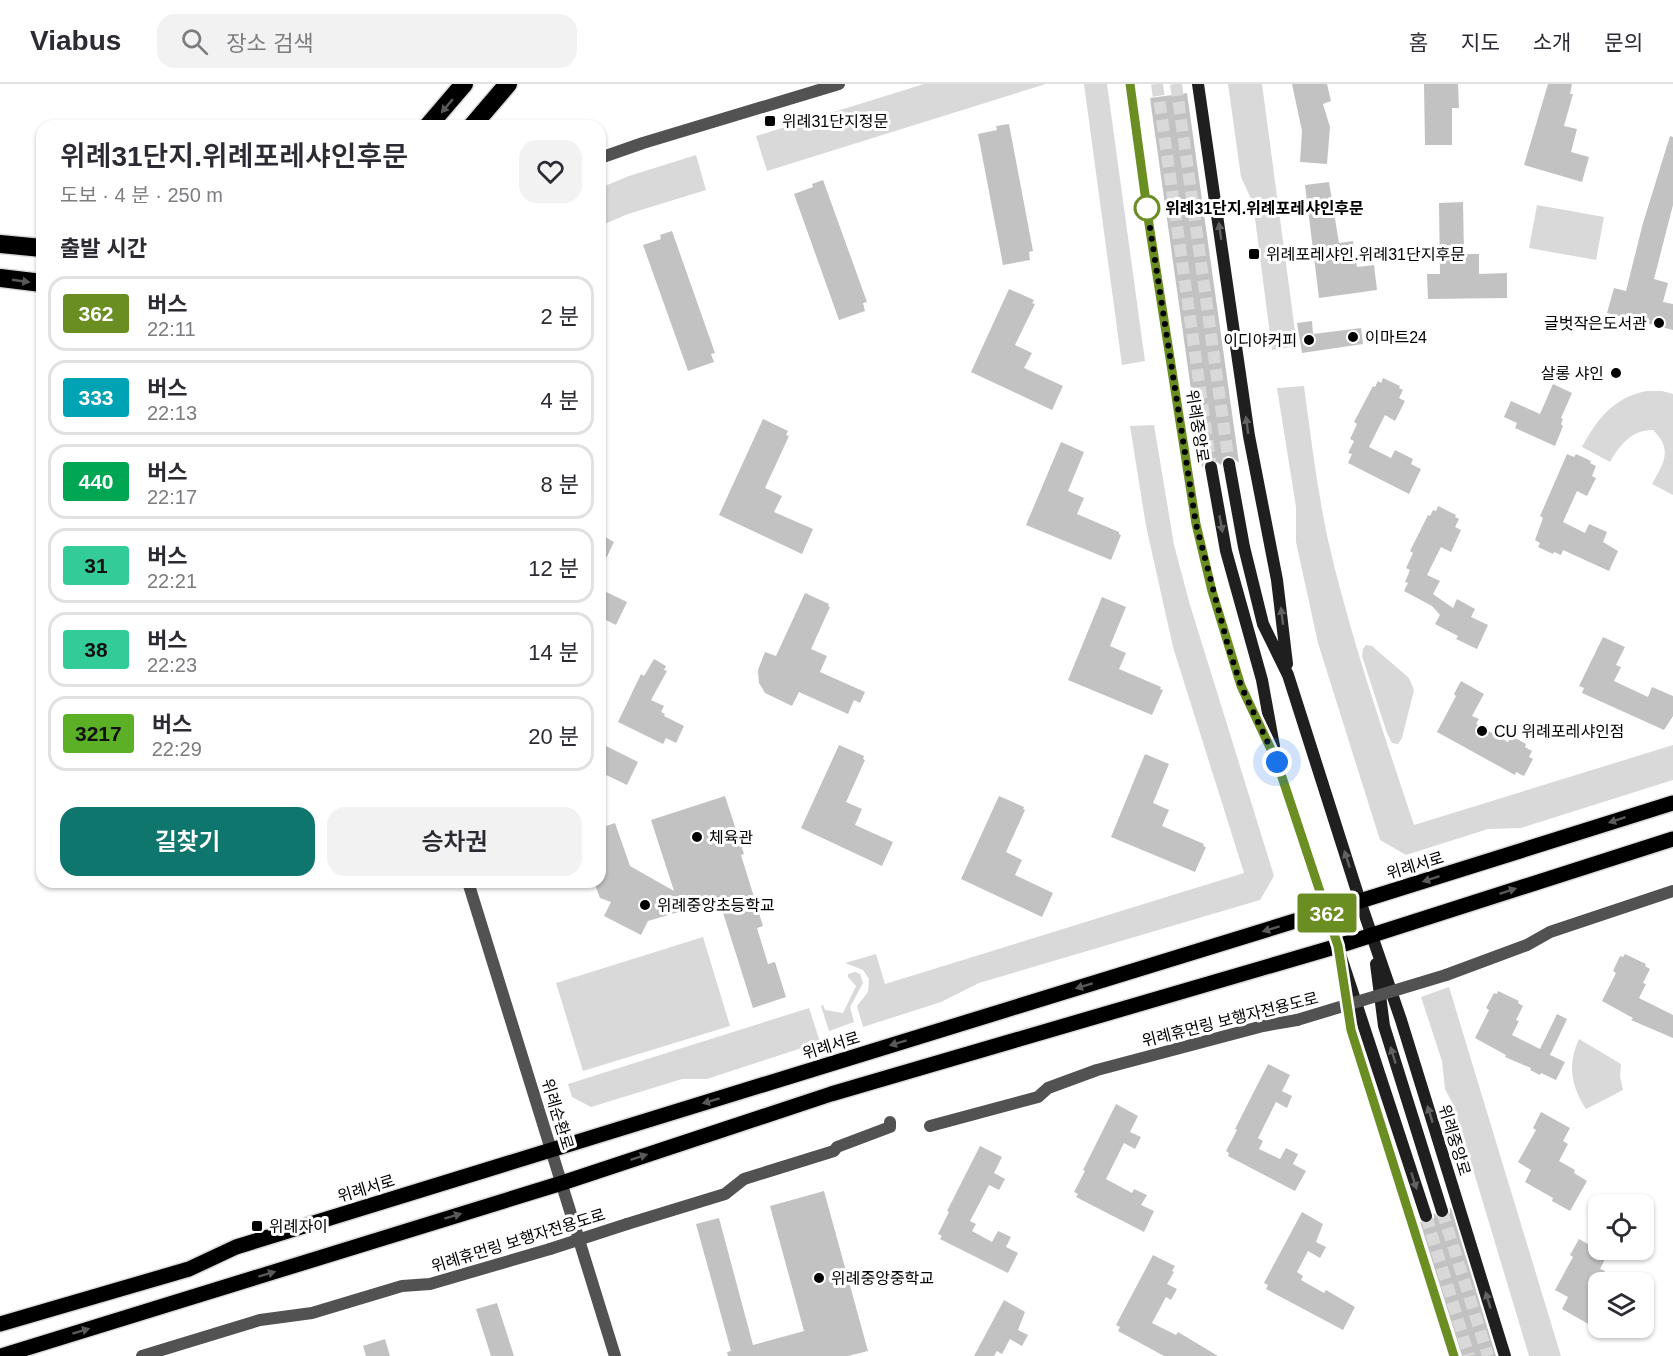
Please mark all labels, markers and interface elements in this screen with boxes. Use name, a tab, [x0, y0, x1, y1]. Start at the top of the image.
search box	[157, 14, 577, 68]
text: Viabus	[30, 25, 121, 56]
icon: search	[178, 25, 211, 58]
text: 장소 검색	[226, 31, 313, 56]
text: 홈	[1409, 31, 1428, 54]
text: 지도	[1461, 31, 1500, 54]
text: 소개	[1533, 31, 1571, 54]
text: 문의	[1604, 31, 1643, 54]
one-way arrow	[441, 98, 454, 113]
place label: 위례31단지정문	[782, 113, 888, 130]
marker: 위례31단지정문	[763, 114, 777, 128]
button: heart	[519, 140, 582, 203]
text: 위례31단지.위례포레샤인후문	[60, 141, 408, 172]
text: 도보 · 4 분 · 250 m	[60, 184, 223, 206]
marker: 위례31단지.위례포레샤인후문	[1134, 195, 1160, 221]
place label: 위례31단지.위례포레샤인후문	[1165, 200, 1364, 217]
one-way arrow	[1215, 222, 1224, 241]
text: 출발 시간	[60, 236, 147, 261]
place label: 위례포레샤인.위례31단지후문	[1266, 246, 1465, 263]
marker: 위례포레샤인.위례31단지후문	[1247, 247, 1261, 261]
one-way arrow	[12, 276, 31, 285]
text: 버스	[147, 292, 187, 317]
text: 362	[78, 302, 114, 325]
text: 2 분	[540, 304, 579, 329]
place label: 글벗작은도서관	[1544, 315, 1647, 332]
marker: 글벗작은도서관	[1652, 316, 1666, 330]
text: 22:11	[147, 318, 196, 340]
place label: 이마트24	[1365, 329, 1427, 346]
marker: 이마트24	[1346, 330, 1360, 344]
place label: 이디야커피	[1223, 332, 1297, 349]
marker: 이디야커피	[1302, 333, 1316, 347]
place label: 살롱 샤인	[1541, 365, 1604, 382]
marker: 살롱 샤인	[1609, 366, 1623, 380]
text: 버스	[147, 376, 187, 401]
text: 333	[78, 386, 114, 409]
text: 4 분	[540, 388, 579, 413]
street label: 위례중앙로	[1183, 388, 1212, 464]
text: 22:13	[147, 402, 197, 424]
one-way arrow	[1243, 415, 1252, 434]
text: 버스	[147, 460, 187, 485]
text: 440	[78, 470, 114, 493]
text: 8 분	[540, 472, 579, 497]
text: 22:17	[147, 486, 197, 508]
one-way arrow	[1217, 515, 1226, 534]
text: 버스	[147, 544, 187, 569]
text: 31	[84, 554, 108, 577]
text: 12 분	[528, 556, 579, 581]
text: 22:21	[147, 570, 197, 592]
one-way arrow	[1277, 607, 1286, 626]
text: 버스	[147, 628, 187, 653]
text: 38	[84, 638, 108, 661]
text: 14 분	[528, 640, 579, 665]
text: 22:23	[147, 654, 197, 676]
text: 버스	[152, 712, 192, 737]
text: 3217	[75, 722, 122, 745]
place label: CU 위례포레샤인점	[1494, 723, 1625, 740]
text: 20 분	[528, 724, 579, 749]
marker: CU 위례포레샤인점	[1475, 724, 1489, 738]
text: 22:29	[152, 738, 202, 760]
your location	[1262, 747, 1292, 777]
button: 길찾기	[60, 807, 315, 876]
button: 승차권	[327, 807, 582, 876]
one-way arrow	[1608, 816, 1626, 825]
place label: 체육관	[709, 829, 753, 846]
marker: 체육관	[690, 830, 704, 844]
street label: 위례서로	[1385, 849, 1446, 882]
one-way arrow	[1341, 850, 1351, 868]
one-way arrow	[1422, 875, 1440, 884]
one-way arrow	[1499, 886, 1517, 895]
line badge: 362	[1292, 894, 1362, 932]
place label: 위례중앙초등학교	[657, 897, 775, 914]
marker: 위례중앙초등학교	[638, 898, 652, 912]
text: 362	[1309, 902, 1345, 925]
one-way arrow	[1261, 925, 1279, 934]
one-way arrow	[1075, 982, 1093, 991]
street label: 위례휴먼링 보행자전용도로	[1140, 989, 1320, 1050]
street label: 위례서로	[801, 1029, 862, 1062]
one-way arrow	[889, 1039, 907, 1048]
one-way arrow	[1388, 1046, 1397, 1064]
street label: 위례순환로	[539, 1076, 576, 1152]
one-way arrow	[702, 1096, 720, 1106]
street label: 위례중앙로	[1436, 1102, 1473, 1178]
one-way arrow	[1425, 1105, 1434, 1123]
one-way arrow	[630, 1152, 648, 1162]
street label: 위례서로	[336, 1172, 397, 1205]
one-way arrow	[1410, 1172, 1420, 1190]
map controls	[1588, 1194, 1654, 1338]
button: locate	[1588, 1194, 1654, 1260]
street label: 위례휴먼링 보행자전용도로	[429, 1206, 607, 1275]
one-way arrow	[444, 1211, 462, 1220]
place label: 위례자이	[269, 1218, 328, 1235]
marker: 위례자이	[250, 1219, 264, 1233]
one-way arrow	[258, 1269, 276, 1278]
place label: 위례중앙중학교	[831, 1270, 934, 1287]
marker: 위례중앙중학교	[812, 1271, 826, 1285]
button: layers	[1588, 1272, 1654, 1338]
one-way arrow	[1483, 1291, 1492, 1309]
one-way arrow	[72, 1326, 90, 1335]

